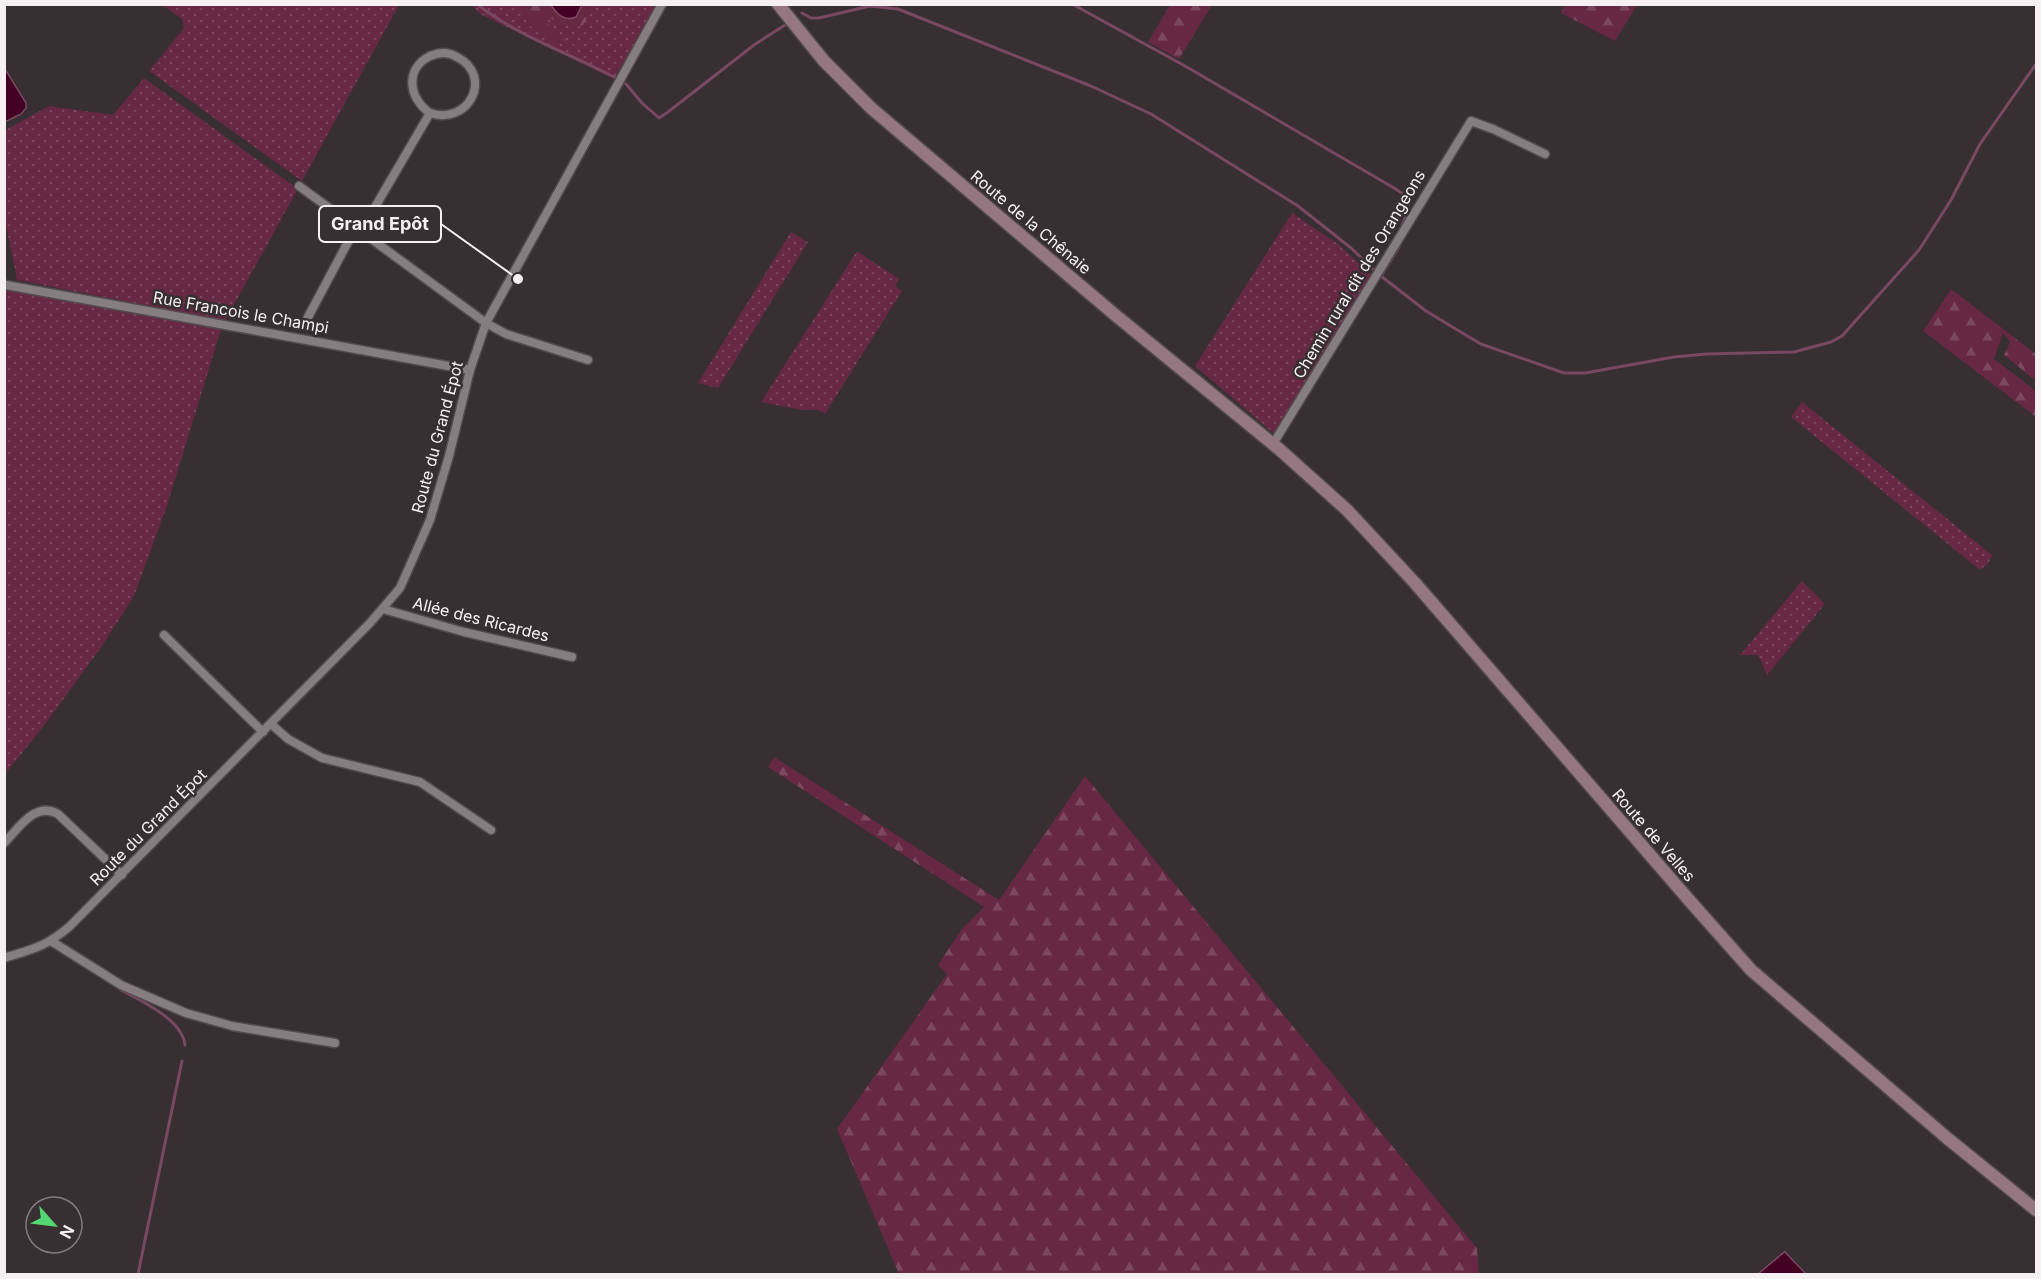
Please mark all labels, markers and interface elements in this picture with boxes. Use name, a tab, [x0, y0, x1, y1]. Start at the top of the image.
street label: Route de la Chênaie	[967, 166, 1095, 278]
street label: Chemin rural dit des Orangeons	[1289, 166, 1429, 382]
callout: Grand Epôt	[319, 206, 441, 242]
text: Grand Epôt	[331, 213, 429, 234]
street label: Rue Francois le Champi	[152, 287, 330, 337]
street label: Route du Grand Épot	[407, 359, 467, 515]
street label: Allée des Ricardes	[411, 592, 551, 646]
street label: Route du Grand Épot	[86, 765, 210, 889]
street label: Route de Velles	[1608, 784, 1700, 886]
north arrow	[24, 1195, 84, 1255]
text: N	[56, 1222, 79, 1242]

